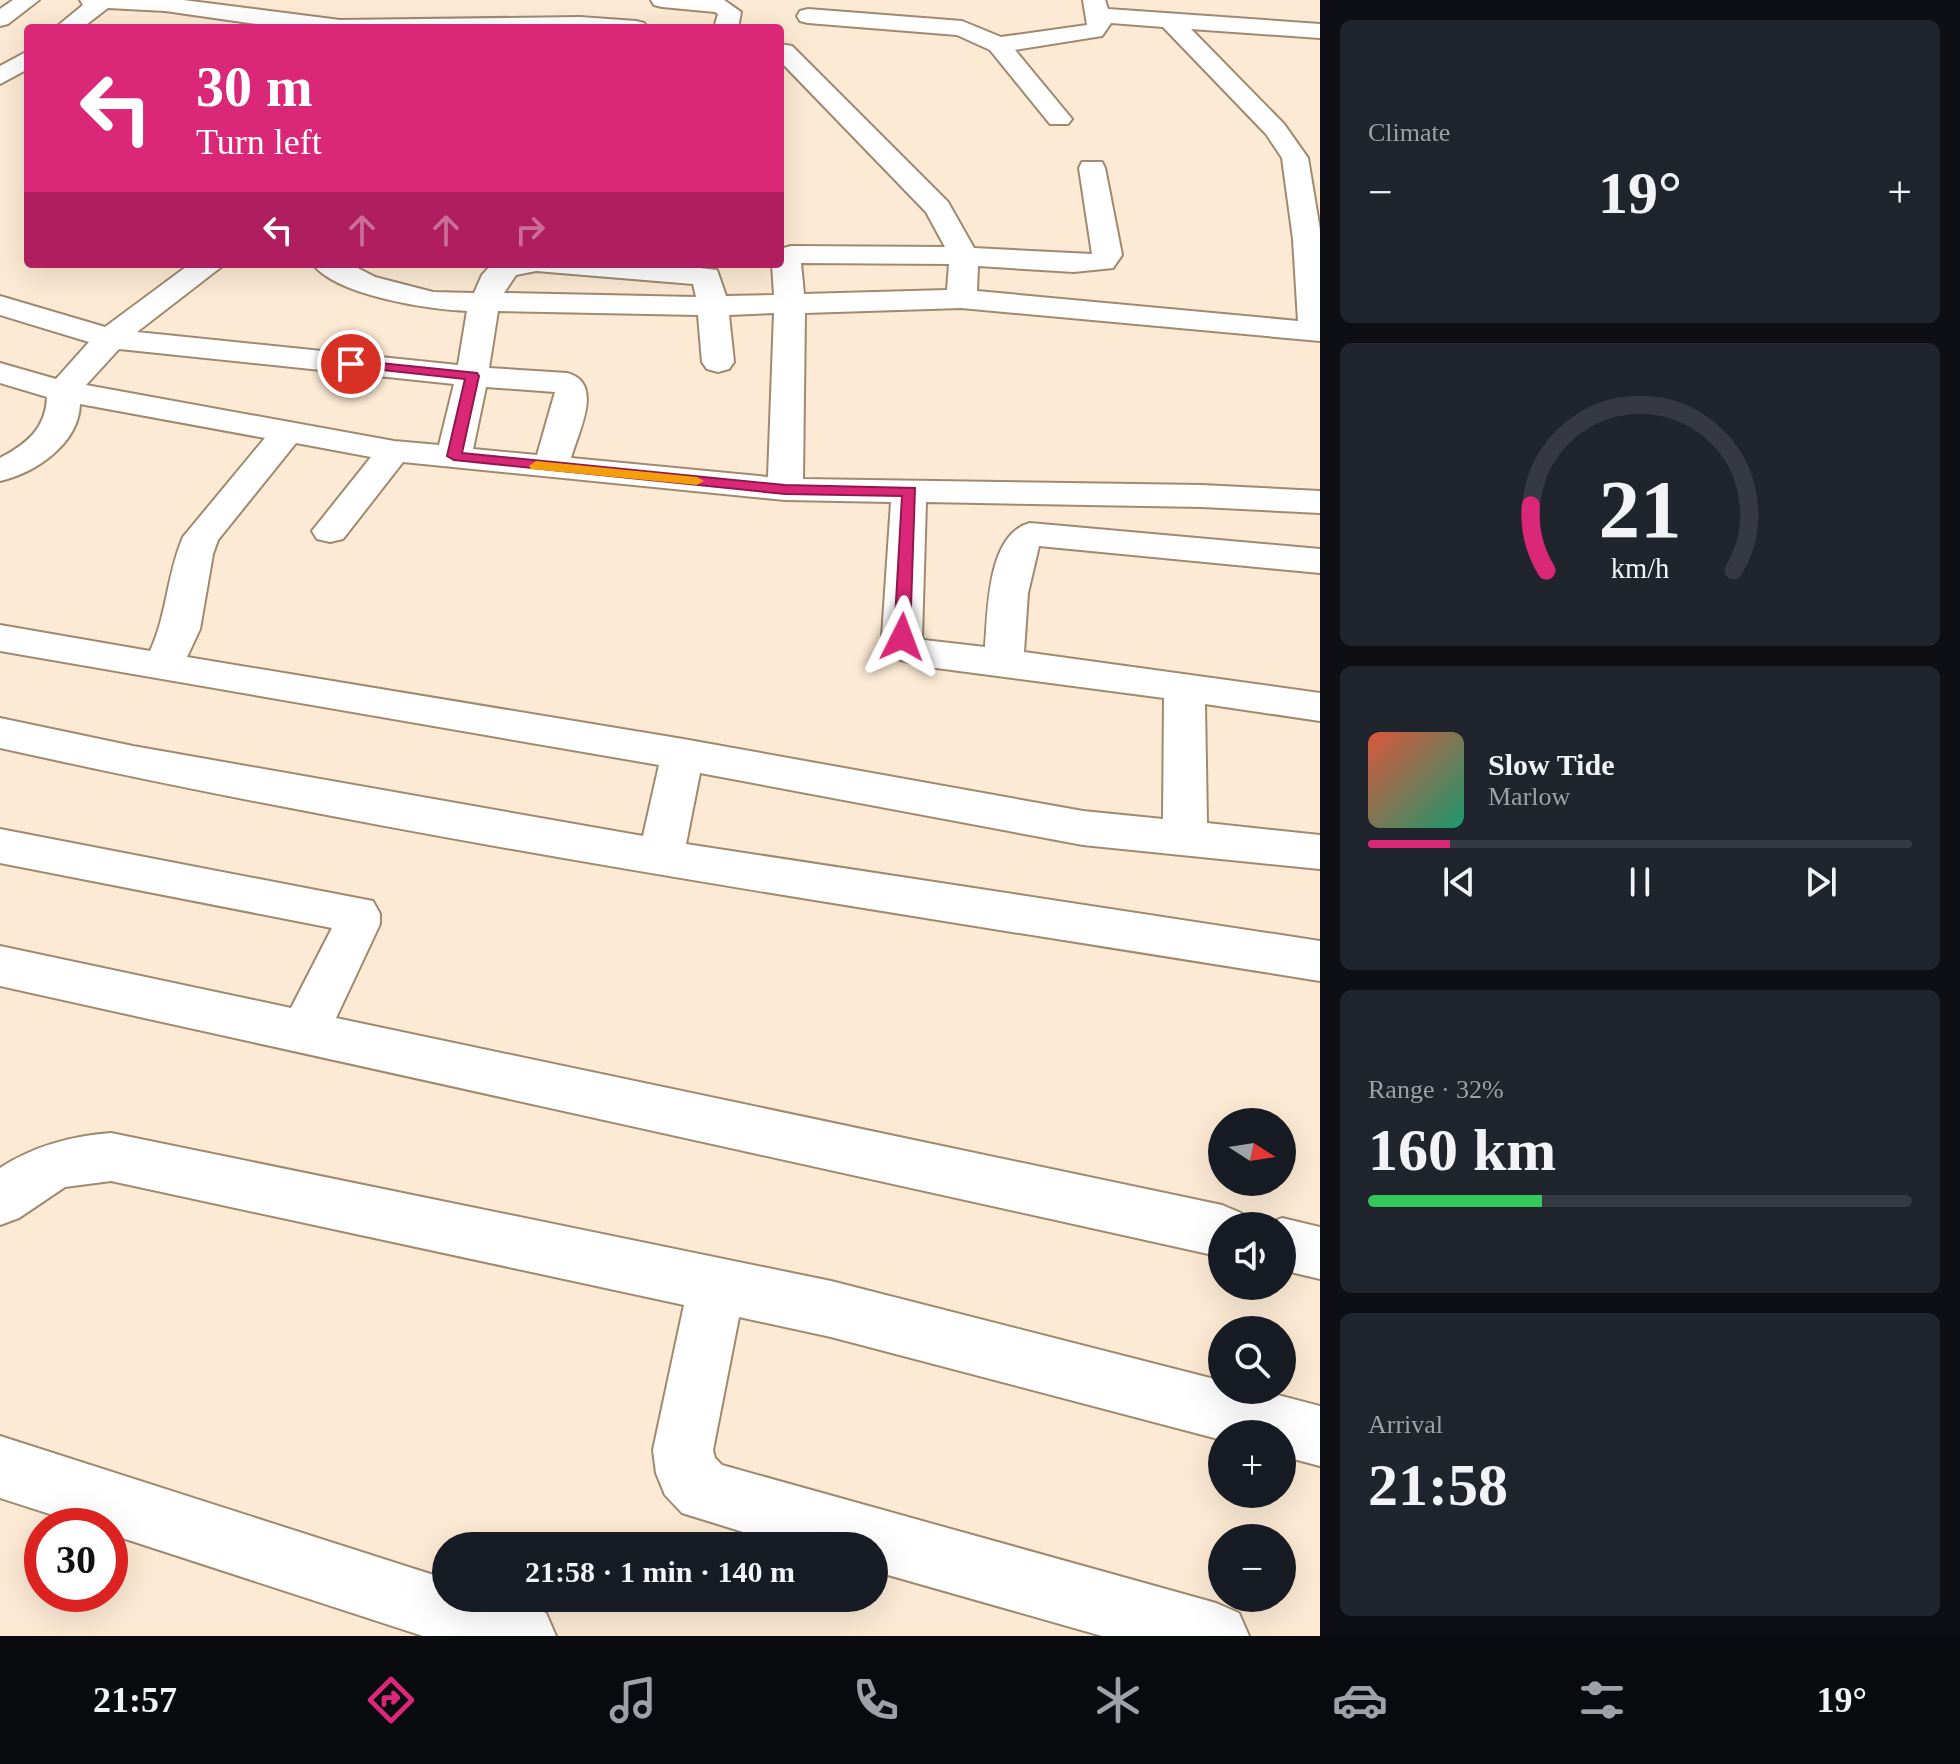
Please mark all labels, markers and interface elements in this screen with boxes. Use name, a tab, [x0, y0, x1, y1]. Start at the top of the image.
icon: left	[64, 56, 168, 160]
text: 30 m	[196, 56, 313, 118]
text: Climate	[1368, 118, 1450, 147]
text: Turn left	[196, 122, 322, 162]
text: 19°	[1598, 160, 1682, 226]
text: −	[1368, 168, 1393, 217]
text: +	[1887, 168, 1912, 217]
icon: left	[256, 208, 300, 252]
icon: ahead	[340, 208, 384, 252]
icon: ahead	[424, 208, 468, 252]
icon: right	[508, 208, 552, 252]
pin	[317, 330, 385, 398]
icon: arrive	[329, 342, 373, 386]
text: 21	[1598, 462, 1682, 554]
text: km/h	[1611, 553, 1669, 584]
position arrow	[860, 595, 944, 679]
text: Slow Tide	[1488, 748, 1614, 781]
text: Marlow	[1488, 782, 1570, 811]
icon: previous	[1437, 860, 1481, 904]
icon: pause	[1618, 860, 1662, 904]
icon: next	[1799, 860, 1843, 904]
text: Range · 32%	[1368, 1075, 1504, 1104]
north arrow	[1208, 1108, 1296, 1196]
map controls	[1208, 1108, 1296, 1612]
text: 160 km	[1368, 1117, 1556, 1183]
button: sound	[1208, 1212, 1296, 1300]
button: search	[1208, 1316, 1296, 1404]
text: Arrival	[1368, 1410, 1443, 1439]
button: +	[1208, 1420, 1296, 1508]
text: 21:58	[1368, 1452, 1508, 1518]
speed limit sign: 30	[24, 1508, 128, 1612]
button: −	[1208, 1524, 1296, 1612]
text: 21:58 · 1 min · 140 m	[525, 1555, 795, 1588]
icon: directions	[363, 1672, 419, 1728]
icon: music	[605, 1672, 661, 1728]
icon: phone	[848, 1672, 904, 1728]
icon: climate	[1090, 1672, 1146, 1728]
icon: car	[1332, 1672, 1388, 1728]
icon: filters	[1574, 1672, 1630, 1728]
text: 21:57	[93, 1680, 177, 1720]
text: 19°	[1816, 1680, 1867, 1720]

